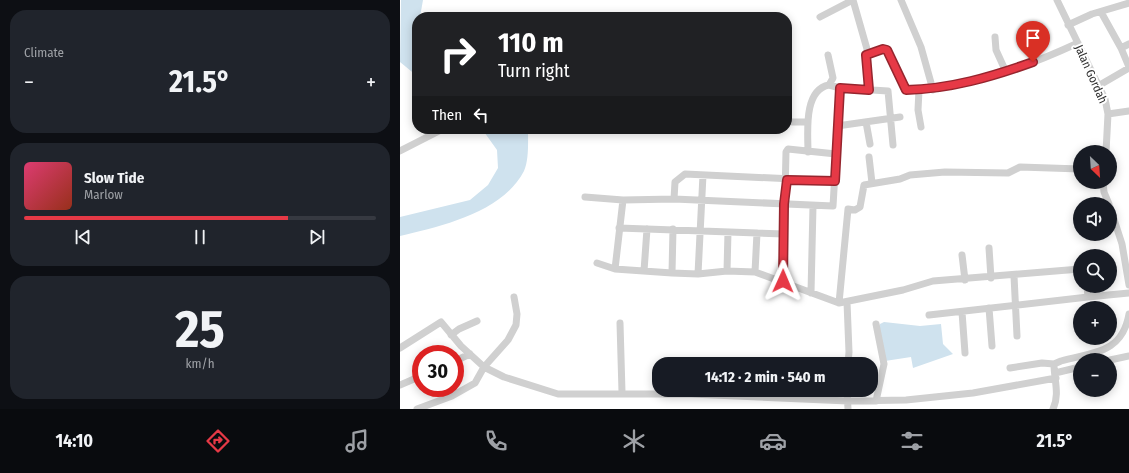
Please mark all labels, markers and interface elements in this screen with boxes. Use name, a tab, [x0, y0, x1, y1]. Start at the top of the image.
pin	[1016, 21, 1050, 62]
text: 110 m	[498, 26, 564, 59]
icon: arrive	[1022, 27, 1044, 49]
icon: right	[432, 28, 484, 80]
street label: Jalan Gordah	[1072, 42, 1110, 106]
text: Climate	[24, 45, 64, 60]
text: Turn right	[498, 60, 570, 82]
text: 21.5°	[169, 64, 231, 100]
text: −	[24, 69, 34, 96]
text: +	[366, 69, 376, 96]
icon: left	[470, 104, 492, 126]
text: Then	[432, 106, 462, 124]
north arrow	[1073, 145, 1117, 189]
map controls	[1073, 145, 1117, 397]
text: Slow Tide	[84, 169, 144, 187]
text: Marlow	[84, 187, 123, 202]
button: sound	[1073, 197, 1117, 241]
icon: previous	[72, 226, 94, 248]
icon: pause	[189, 226, 211, 248]
icon: next	[306, 226, 328, 248]
button: search	[1073, 249, 1117, 293]
position arrow	[762, 260, 804, 302]
text: 25	[175, 298, 225, 361]
button: +	[1073, 301, 1117, 345]
speed limit sign: 30	[412, 345, 464, 397]
button: −	[1073, 353, 1117, 397]
text: km/h	[186, 356, 215, 371]
text: 14:12 · 2 min · 540 m	[705, 368, 825, 386]
icon: directions	[204, 427, 232, 455]
icon: music	[343, 427, 371, 455]
icon: phone	[482, 427, 510, 455]
icon: climate	[620, 427, 648, 455]
icon: car	[759, 427, 787, 455]
icon: filters	[898, 427, 926, 455]
text: 14:10	[55, 430, 93, 452]
text: 21.5°	[1037, 430, 1074, 452]

